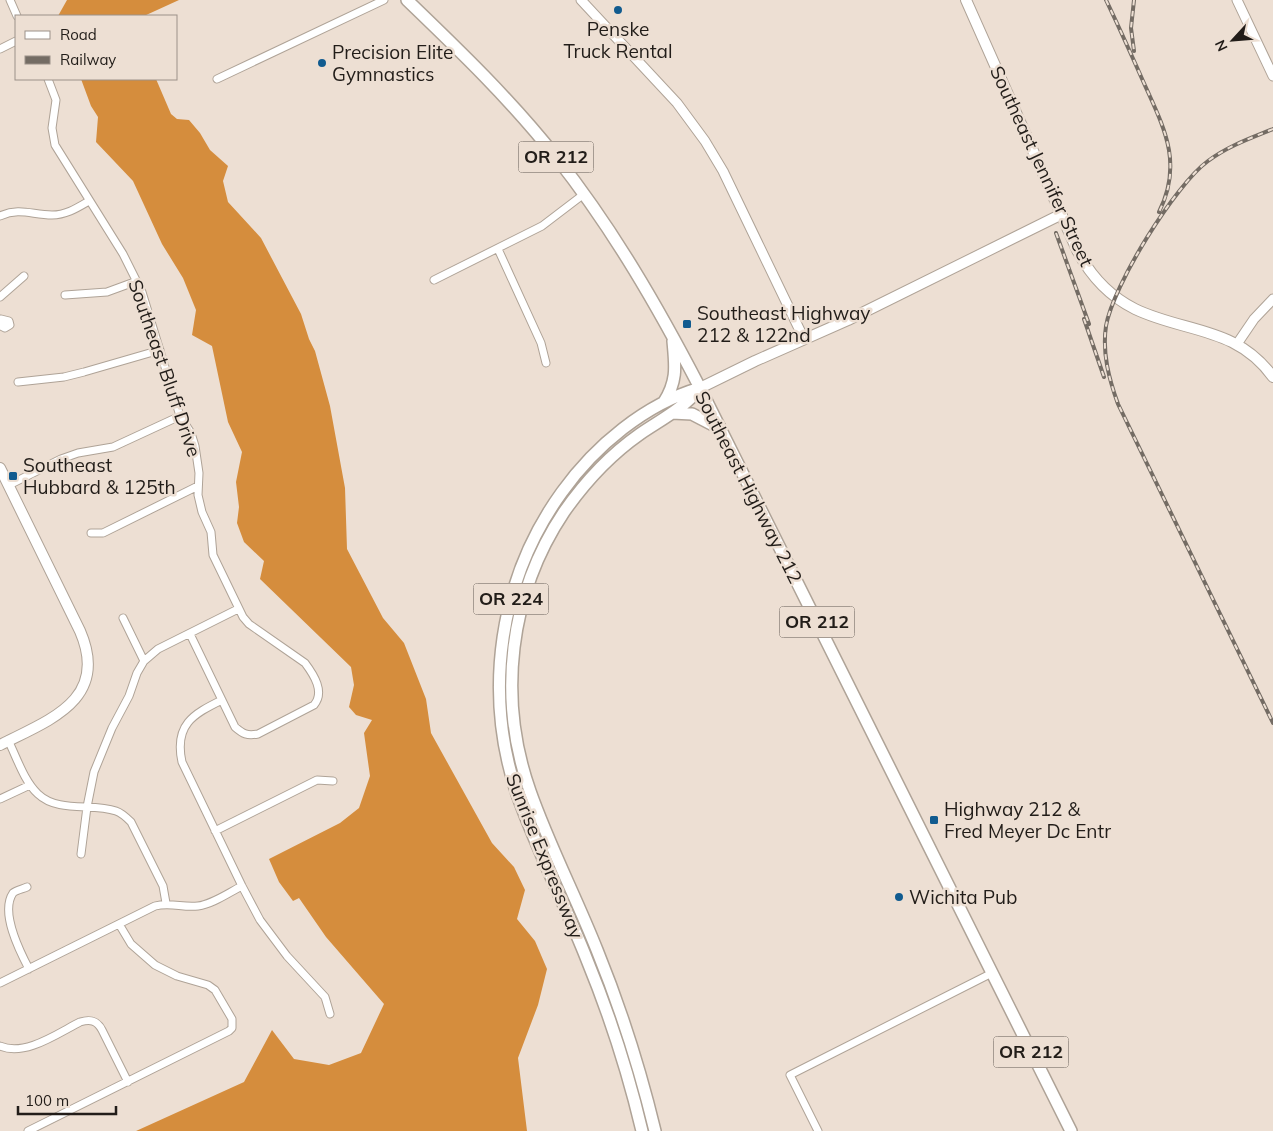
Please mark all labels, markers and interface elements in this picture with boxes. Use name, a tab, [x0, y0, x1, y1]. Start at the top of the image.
marker: Penske Truck Rental	[612, 4, 624, 16]
legend	[15, 15, 178, 80]
north arrow	[1208, 15, 1258, 65]
place label: Penske Truck Rental	[563, 17, 673, 63]
text: Road	[60, 25, 97, 44]
text: N	[1211, 37, 1232, 54]
place label: Precision Elite Gymnastics	[332, 40, 453, 86]
text: Railway	[60, 50, 116, 69]
marker: Precision Elite Gymnastics	[316, 57, 328, 69]
street label: Southeast Jennifer Street	[985, 62, 1099, 270]
road number: OR 212	[518, 142, 594, 172]
street label: Southeast Bluff Drive	[123, 276, 207, 460]
place label: Southeast Highway 212 & 122nd	[697, 301, 870, 347]
marker: Southeast Highway 212 & 122nd	[681, 318, 693, 330]
street label: Southeast Highway 212	[690, 387, 808, 587]
place label: Southeast Hubbard & 125th	[23, 453, 176, 499]
marker: Southeast Hubbard & 125th	[7, 470, 19, 482]
road number: OR 224	[474, 584, 548, 614]
road number: OR 212	[780, 606, 854, 638]
street label: Sunrise Expressway	[501, 770, 589, 942]
place label: Highway 212 & Fred Meyer Dc Entr	[944, 797, 1111, 843]
marker: Highway 212 & Fred Meyer Dc Entr	[928, 814, 940, 826]
place label: Wichita Pub	[909, 885, 1017, 909]
marker: Wichita Pub	[893, 891, 905, 903]
road number: OR 212	[994, 1036, 1068, 1068]
scale bar	[18, 1084, 115, 1116]
text: 100 m	[25, 1091, 69, 1110]

